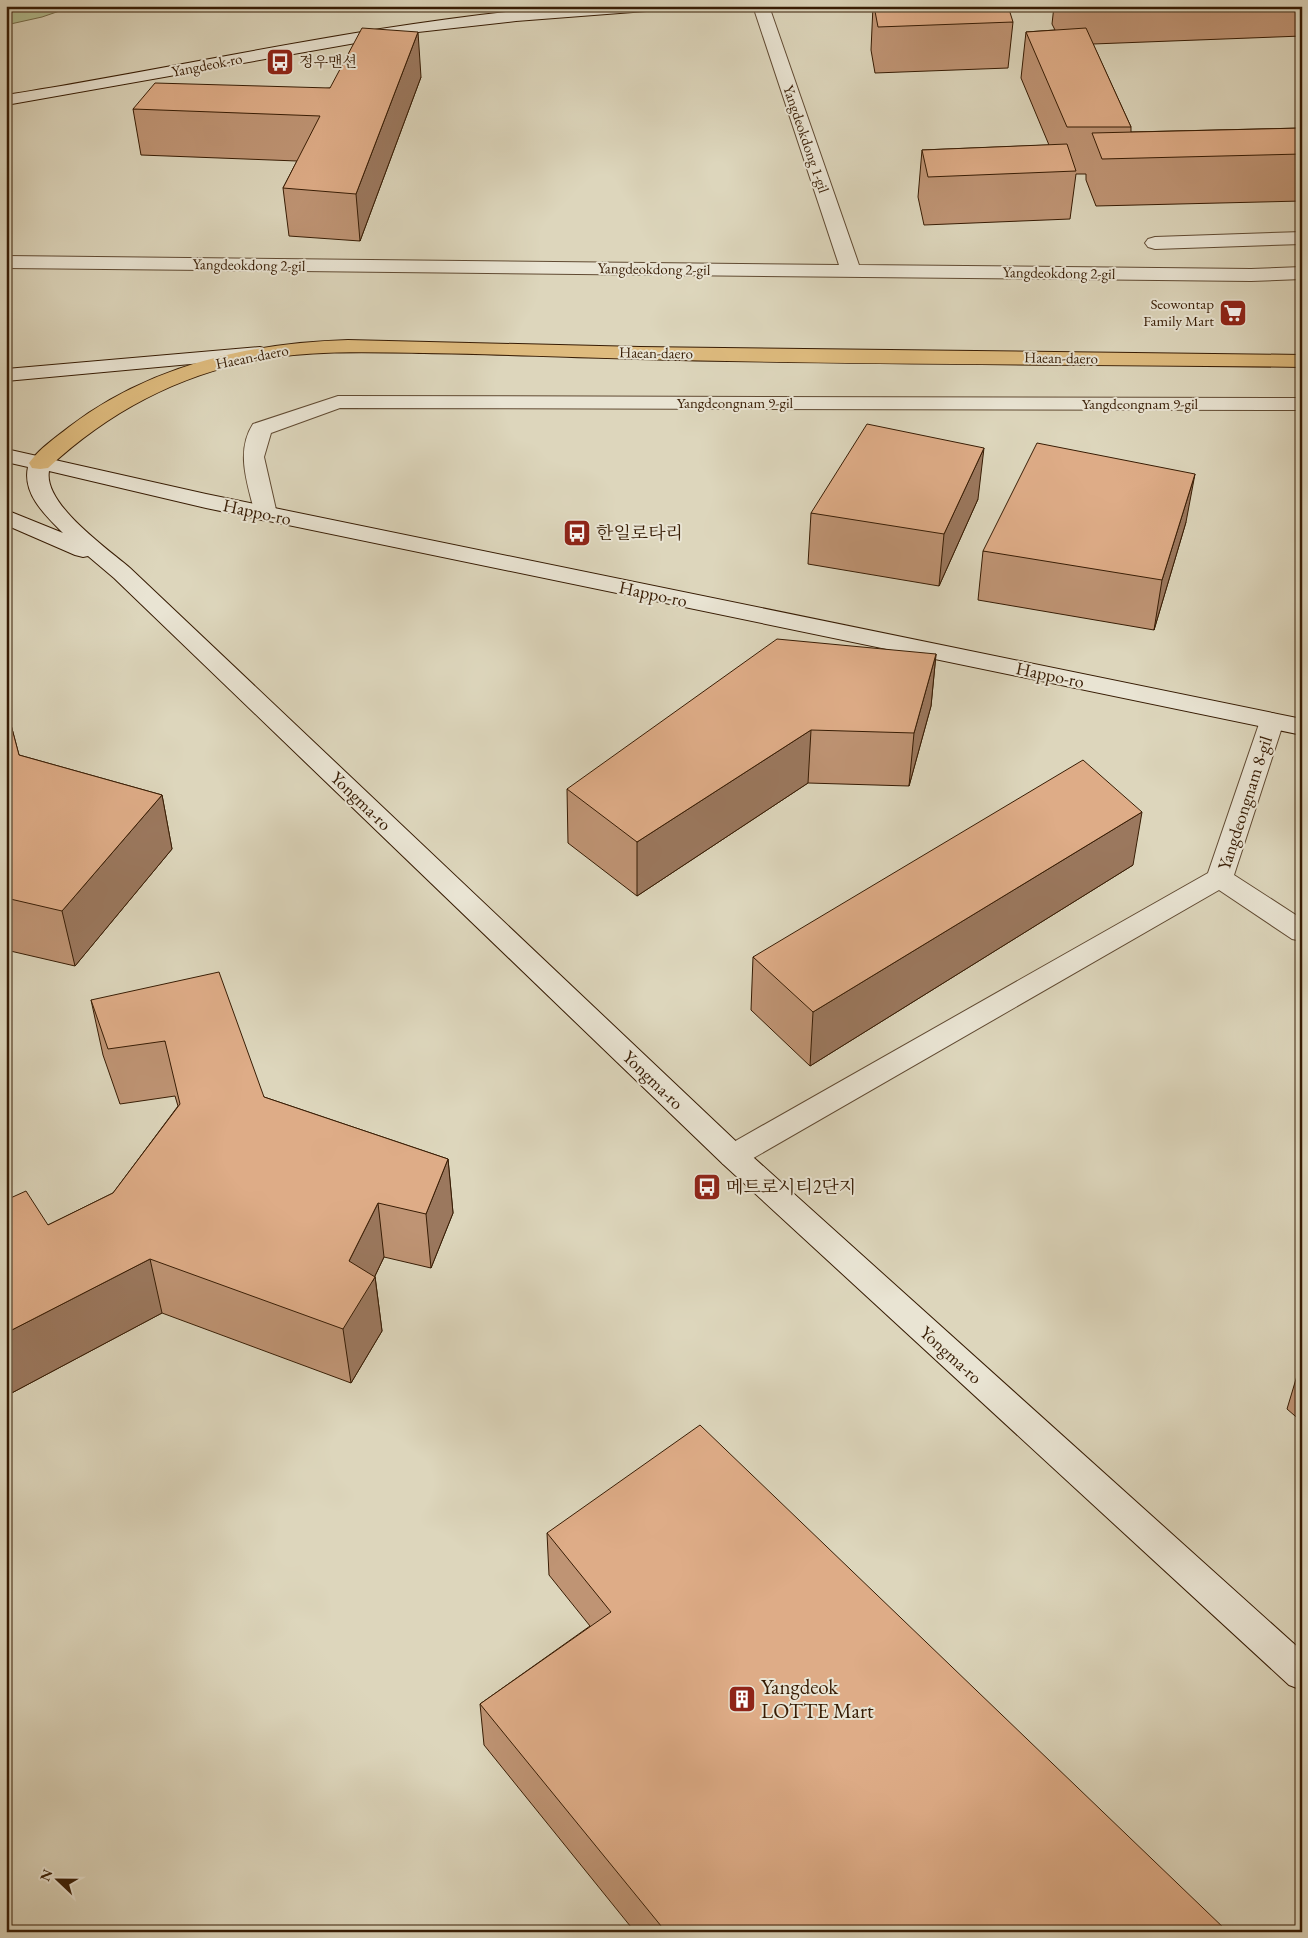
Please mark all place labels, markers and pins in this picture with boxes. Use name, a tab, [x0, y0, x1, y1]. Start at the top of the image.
bus stop icon: 정우맨션	[265, 47, 295, 77]
place label: 정우맨션	[299, 52, 357, 71]
place label: Seowontap Family Mart	[1143, 294, 1214, 330]
supermarket icon: Seowontap Family Mart	[1218, 298, 1248, 328]
bus stop icon: 한일로타리	[562, 518, 592, 548]
place label: 한일로타리	[596, 521, 683, 544]
bus stop icon: 메트로시티2단지	[692, 1172, 722, 1202]
place label: 메트로시티2단지	[726, 1175, 856, 1198]
place label: Yangdeok LOTTE Mart	[761, 1673, 874, 1724]
building icon: Yangdeok LOTTE Mart	[727, 1684, 757, 1714]

